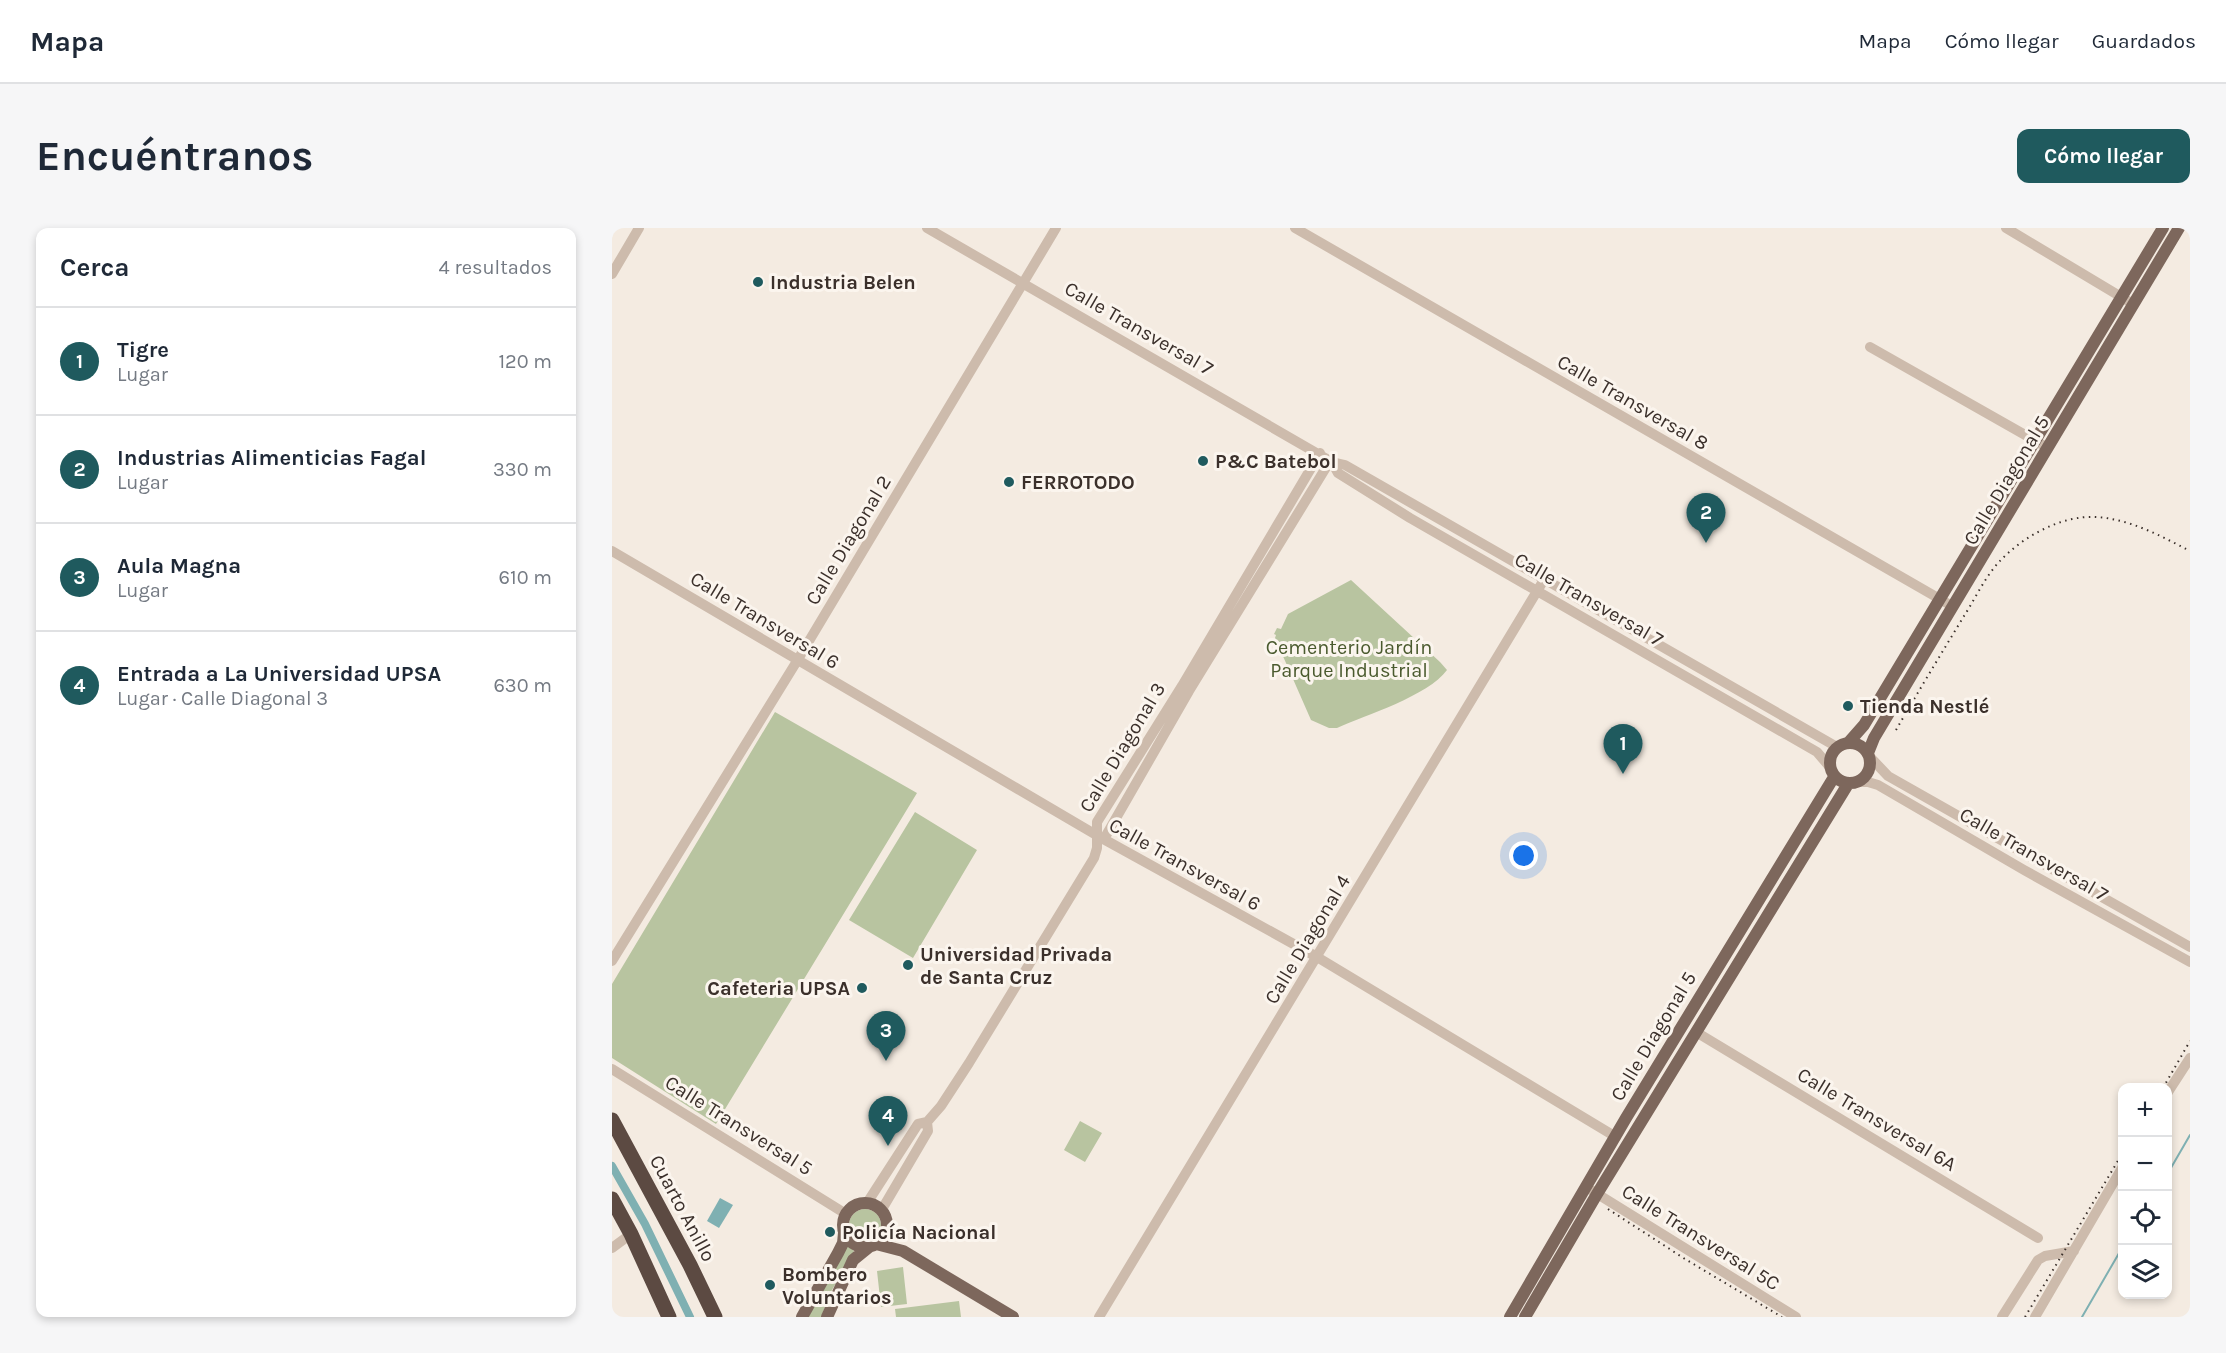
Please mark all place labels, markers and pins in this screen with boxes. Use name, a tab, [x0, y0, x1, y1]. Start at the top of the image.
place label: Industria Belen	[770, 271, 916, 294]
marker: Industria Belen	[751, 275, 765, 289]
place label: P&C Batebol	[1215, 450, 1336, 473]
marker: P&C Batebol	[1196, 454, 1210, 468]
place label: FERROTODO	[1021, 471, 1135, 494]
marker: FERROTODO	[1002, 475, 1016, 489]
pin: 2	[1686, 494, 1726, 543]
place label: Tienda Nestlé	[1860, 695, 1989, 718]
marker: Tienda Nestlé	[1841, 699, 1855, 713]
pin: 1	[1604, 724, 1642, 774]
place label: Universidad Privada de Santa Cruz	[920, 943, 1112, 989]
marker: Universidad Privada de Santa Cruz	[901, 958, 915, 972]
place label: Cafeteria UPSA	[707, 977, 850, 1000]
marker: Cafeteria UPSA	[855, 981, 869, 995]
pin: 3	[866, 1012, 906, 1061]
pin: 4	[868, 1096, 908, 1146]
place label: Policía Nacional	[842, 1221, 996, 1244]
marker: Policía Nacional	[823, 1225, 837, 1239]
place label: Bombero Voluntarios	[782, 1263, 892, 1309]
marker: Bombero Voluntarios	[763, 1278, 777, 1292]

